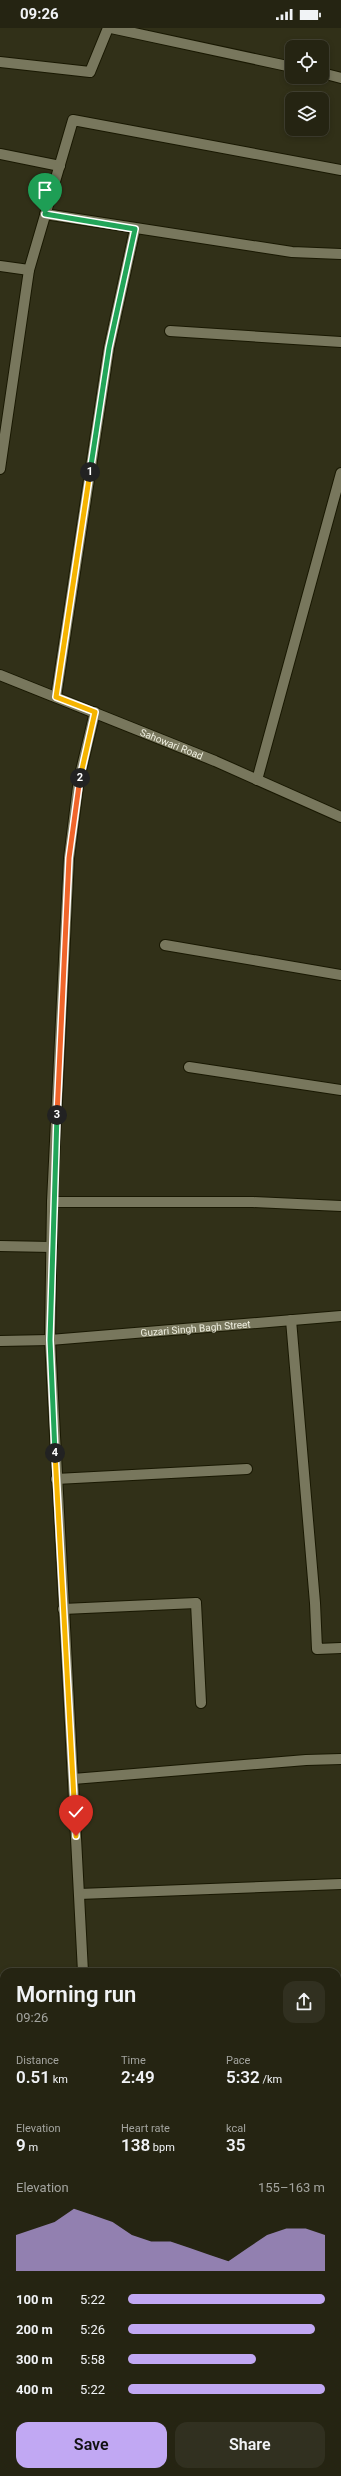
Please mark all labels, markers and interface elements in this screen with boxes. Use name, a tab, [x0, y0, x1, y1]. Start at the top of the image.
text: 09:26	[20, 5, 59, 23]
map controls	[285, 40, 329, 136]
button: locate	[285, 40, 329, 84]
button: layers	[285, 92, 329, 136]
pin	[28, 173, 62, 214]
icon: arrive	[34, 179, 56, 201]
pin: 1	[80, 462, 100, 482]
text: 1	[87, 465, 93, 478]
street label: Sahowari Road	[139, 727, 205, 762]
pin: 2	[70, 768, 90, 788]
text: 2	[77, 771, 83, 784]
pin: 3	[47, 1105, 67, 1125]
text: 3	[54, 1108, 60, 1121]
street label: Guzari Singh Bagh Street	[140, 1318, 251, 1339]
pin: 4	[45, 1443, 65, 1463]
text: 4	[52, 1446, 58, 1459]
pin	[59, 1795, 93, 1836]
icon: check	[65, 1801, 87, 1823]
button: share	[283, 1981, 325, 2023]
text: Morning run	[16, 1982, 136, 2007]
text: 09:26	[16, 2010, 48, 2025]
text: Distance	[16, 2054, 59, 2067]
text: Time	[121, 2054, 146, 2067]
text: Pace	[226, 2054, 250, 2067]
text: 0.51	[16, 2067, 50, 2087]
text: 2:49	[121, 2067, 155, 2087]
text: 5:32	[226, 2067, 260, 2087]
text: km	[50, 2073, 68, 2086]
text: /km	[260, 2073, 282, 2086]
text: Elevation	[16, 2122, 61, 2135]
text: Heart rate	[121, 2122, 170, 2135]
text: kcal	[226, 2122, 246, 2135]
text: 9	[16, 2135, 26, 2155]
text: 138	[121, 2135, 150, 2155]
text: 35	[226, 2135, 245, 2155]
text: m	[26, 2141, 38, 2154]
text: bpm	[150, 2141, 175, 2154]
text: Elevation	[16, 2180, 69, 2195]
text: 155–163 m	[258, 2180, 325, 2195]
text: 100 m	[16, 2292, 53, 2307]
text: 5:22	[80, 2292, 105, 2307]
text: 200 m	[16, 2322, 53, 2337]
text: 5:26	[80, 2322, 105, 2337]
text: 300 m	[16, 2352, 53, 2367]
text: 5:58	[80, 2352, 105, 2367]
text: 400 m	[16, 2382, 53, 2397]
text: 5:22	[80, 2382, 105, 2397]
button: Save	[16, 2422, 167, 2468]
button: Share	[175, 2422, 325, 2468]

